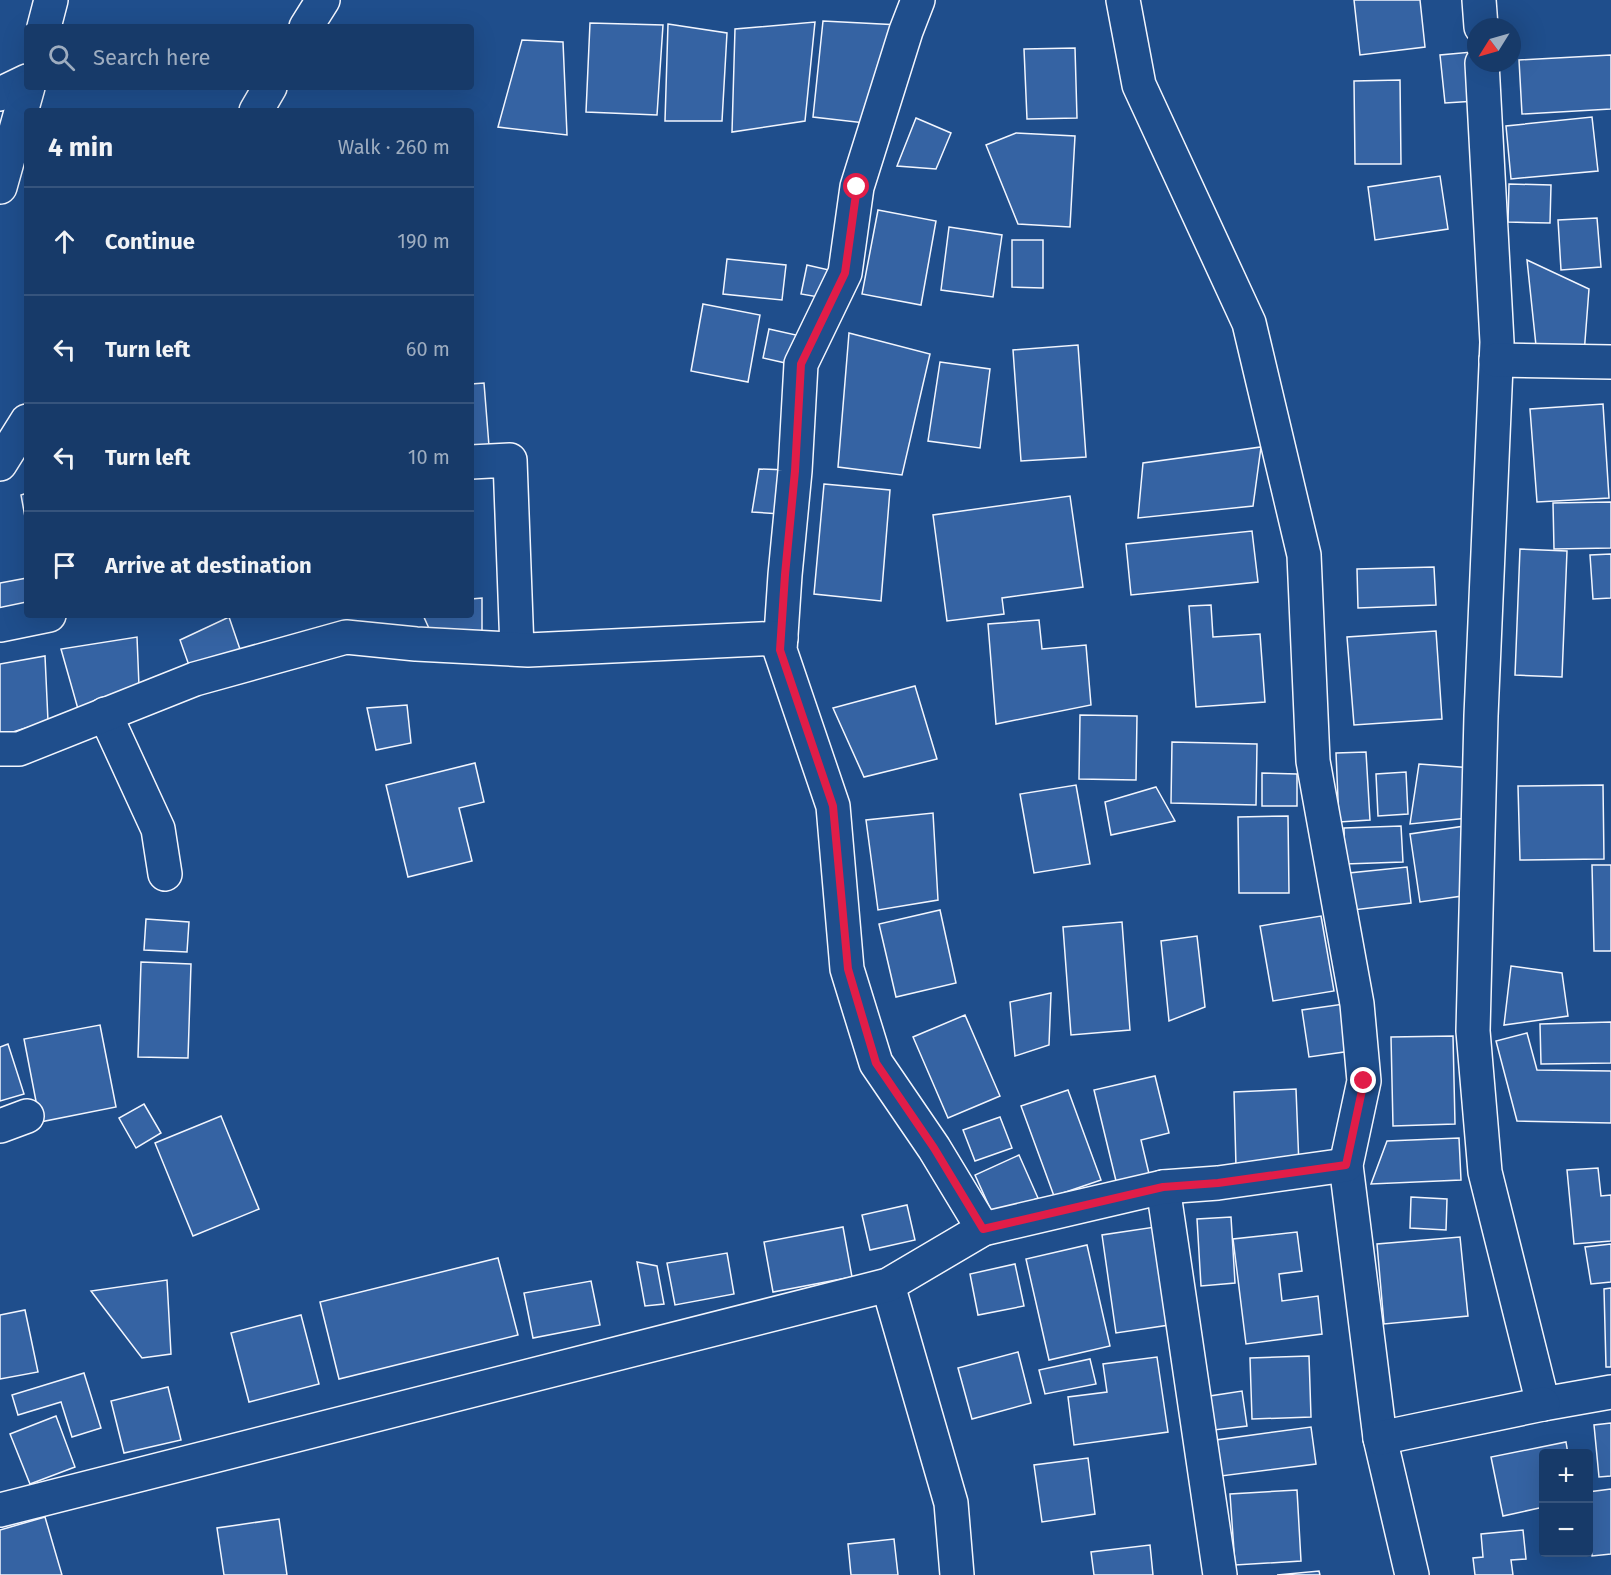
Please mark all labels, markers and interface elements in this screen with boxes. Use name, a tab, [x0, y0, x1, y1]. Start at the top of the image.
north arrow	[1467, 18, 1521, 72]
search box	[24, 24, 474, 90]
icon: search	[45, 41, 78, 74]
text: Search here	[93, 44, 211, 71]
text: 4 min	[48, 132, 113, 163]
text: Walk · 260 m	[338, 135, 450, 159]
route start	[843, 173, 869, 199]
icon: ahead	[48, 225, 81, 258]
text: Continue	[105, 228, 195, 255]
text: 190 m	[397, 229, 450, 253]
icon: left	[48, 333, 81, 366]
text: Turn left	[105, 336, 190, 363]
text: 60 m	[406, 337, 450, 361]
icon: left	[48, 441, 81, 474]
text: Turn left	[105, 444, 190, 471]
text: 10 m	[408, 445, 450, 469]
icon: arrive	[48, 549, 81, 582]
text: Arrive at destination	[105, 552, 312, 579]
route end	[1350, 1067, 1376, 1093]
map controls	[1539, 1449, 1593, 1557]
button: +	[1539, 1449, 1593, 1503]
button: −	[1539, 1503, 1593, 1557]

